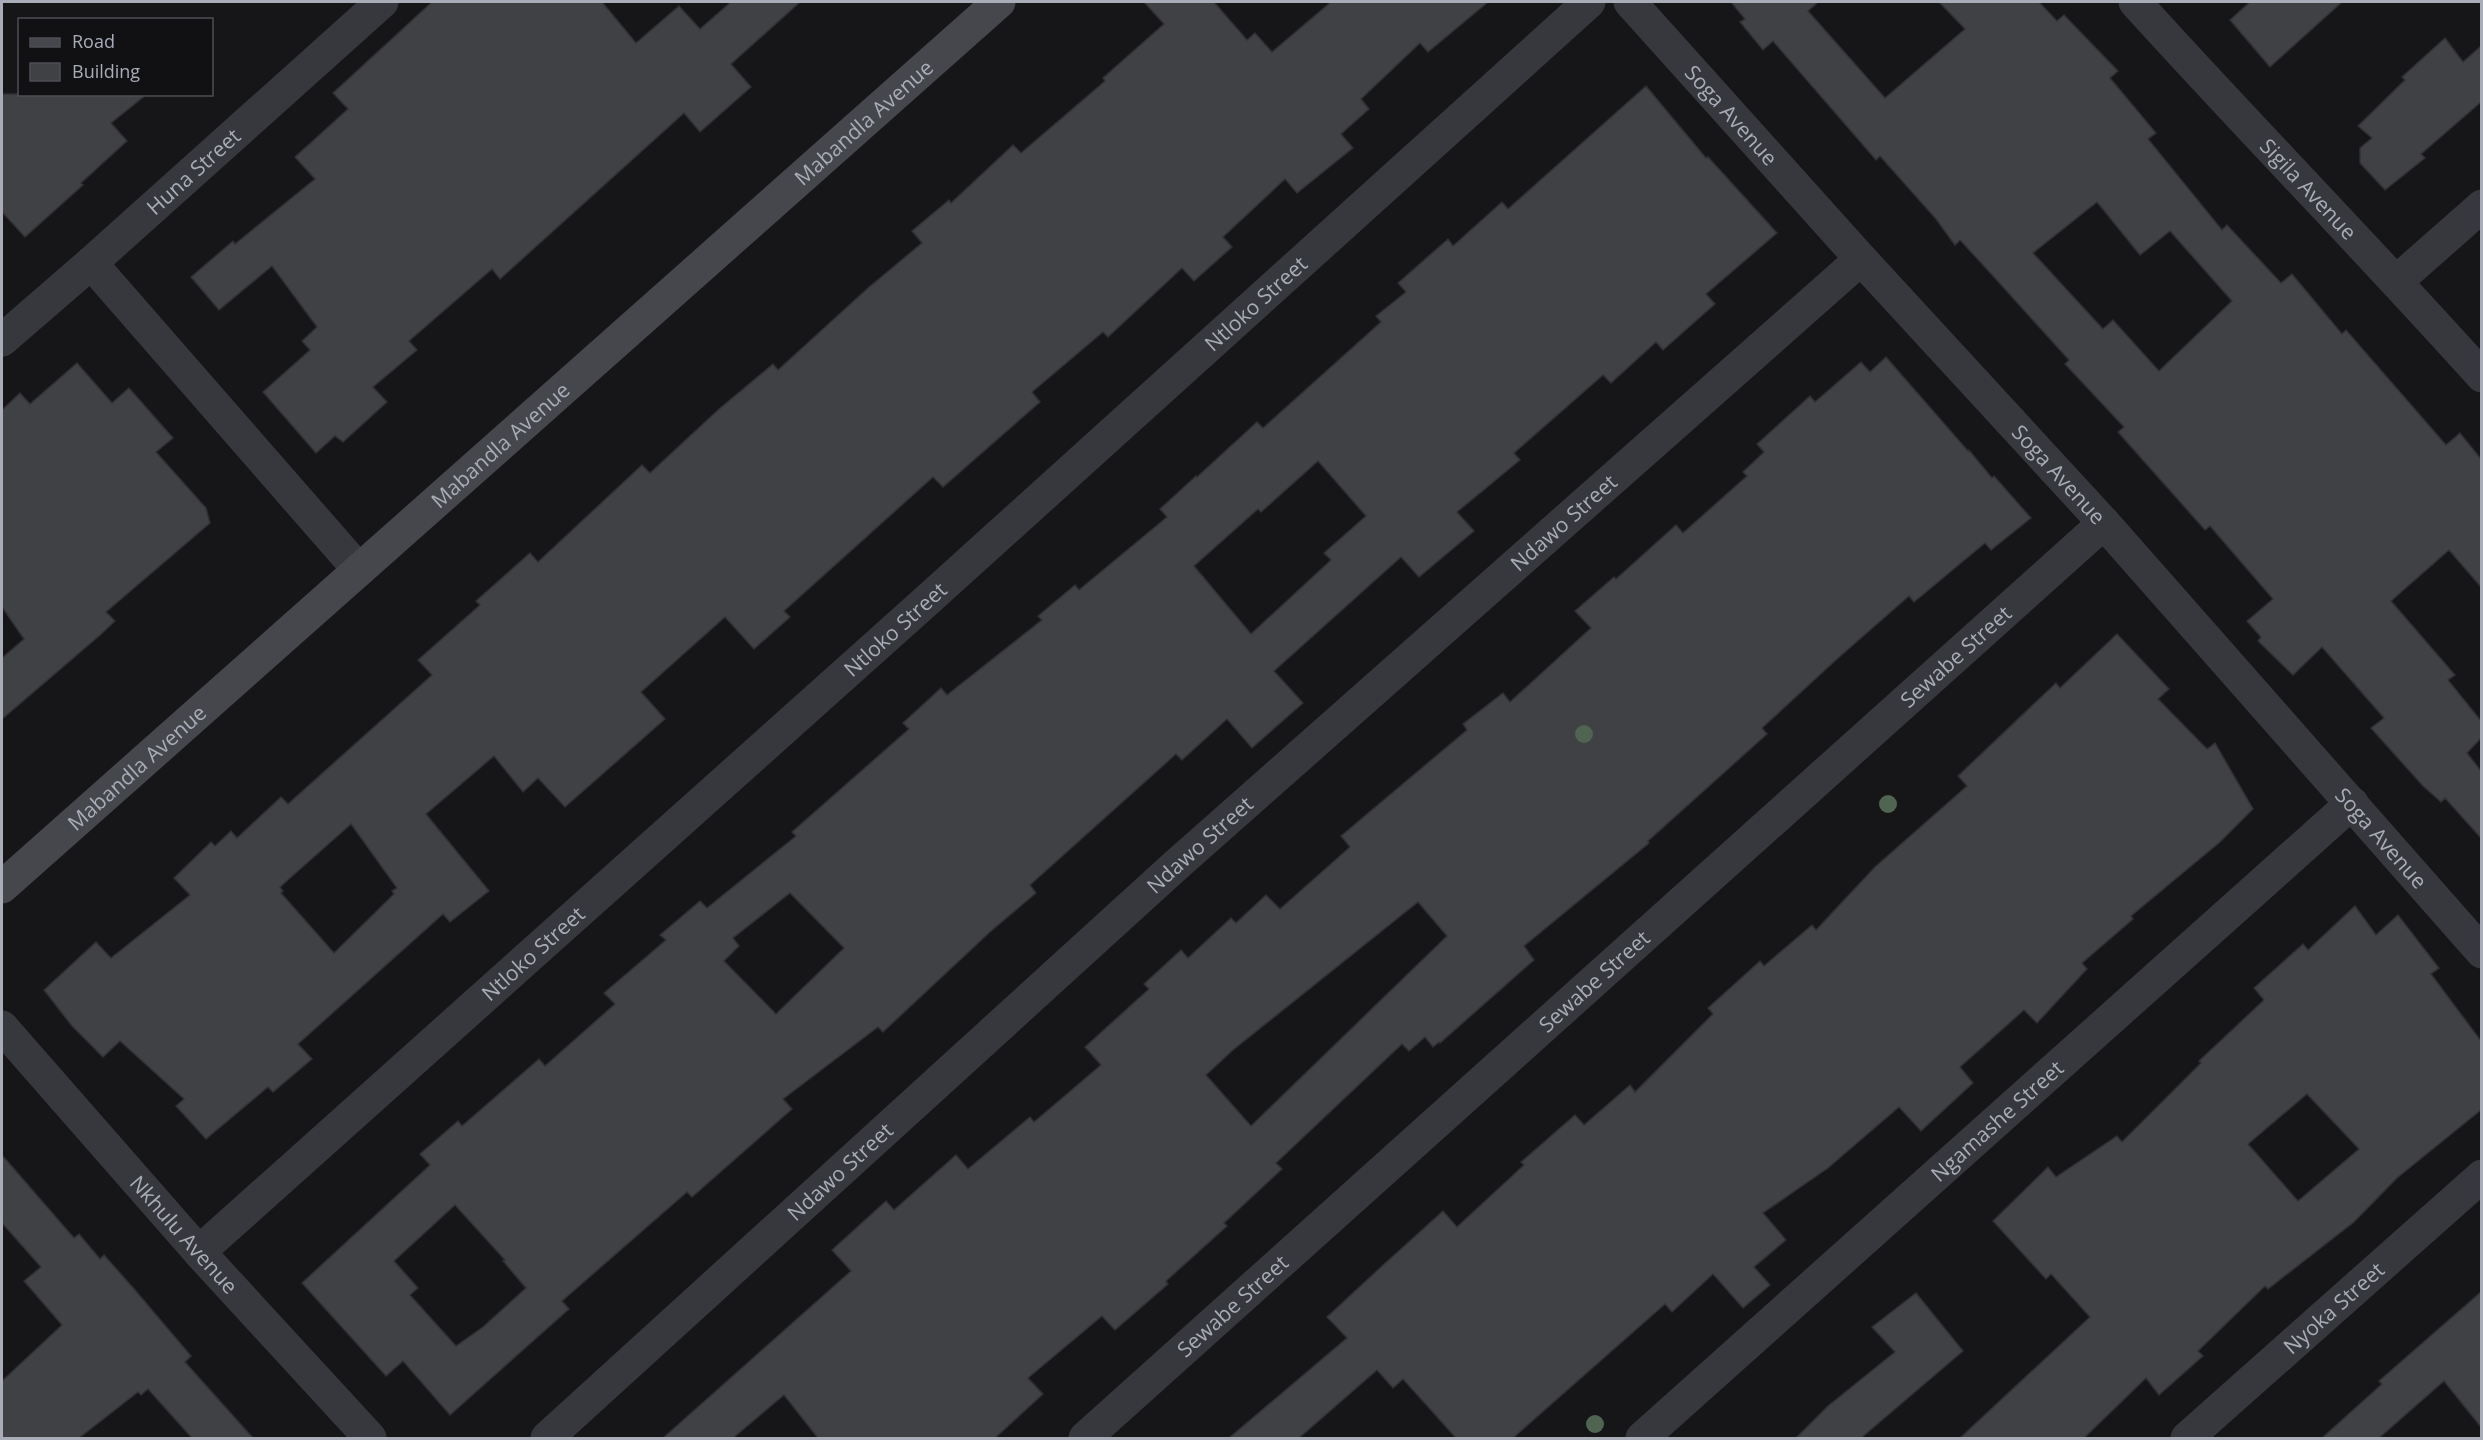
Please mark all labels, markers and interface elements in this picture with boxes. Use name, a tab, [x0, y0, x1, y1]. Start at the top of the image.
legend	[18, 18, 213, 96]
text: Road	[72, 29, 115, 53]
street label: Mabandla Avenue	[788, 53, 939, 191]
text: Building	[72, 59, 140, 83]
street label: Soga Avenue	[1679, 59, 1784, 171]
street label: Huna Street	[140, 122, 246, 221]
street label: Sigila Avenue	[2254, 132, 2363, 245]
street label: Ntloko Street	[1198, 250, 1313, 357]
street label: Mabandla Avenue	[425, 376, 575, 514]
street label: Soga Avenue	[2006, 418, 2112, 530]
street label: Ndawo Street	[1504, 468, 1623, 577]
street label: Ntloko Street	[838, 576, 952, 683]
street label: Sewabe Street	[1894, 599, 2017, 714]
street label: Mabandla Avenue	[61, 698, 212, 837]
street label: Soga Avenue	[2329, 781, 2434, 894]
street label: Ndawo Street	[1140, 790, 1259, 899]
street label: Ntloko Street	[475, 900, 590, 1007]
street label: Sewabe Street	[1532, 924, 1655, 1038]
street label: Ngamashe Street	[1925, 1054, 2069, 1187]
street label: Ndawo Street	[781, 1116, 899, 1227]
street label: Nkhulu Avenue	[124, 1169, 244, 1300]
street label: Sewabe Street	[1171, 1248, 1294, 1363]
street label: Nyoka Street	[2277, 1256, 2390, 1360]

